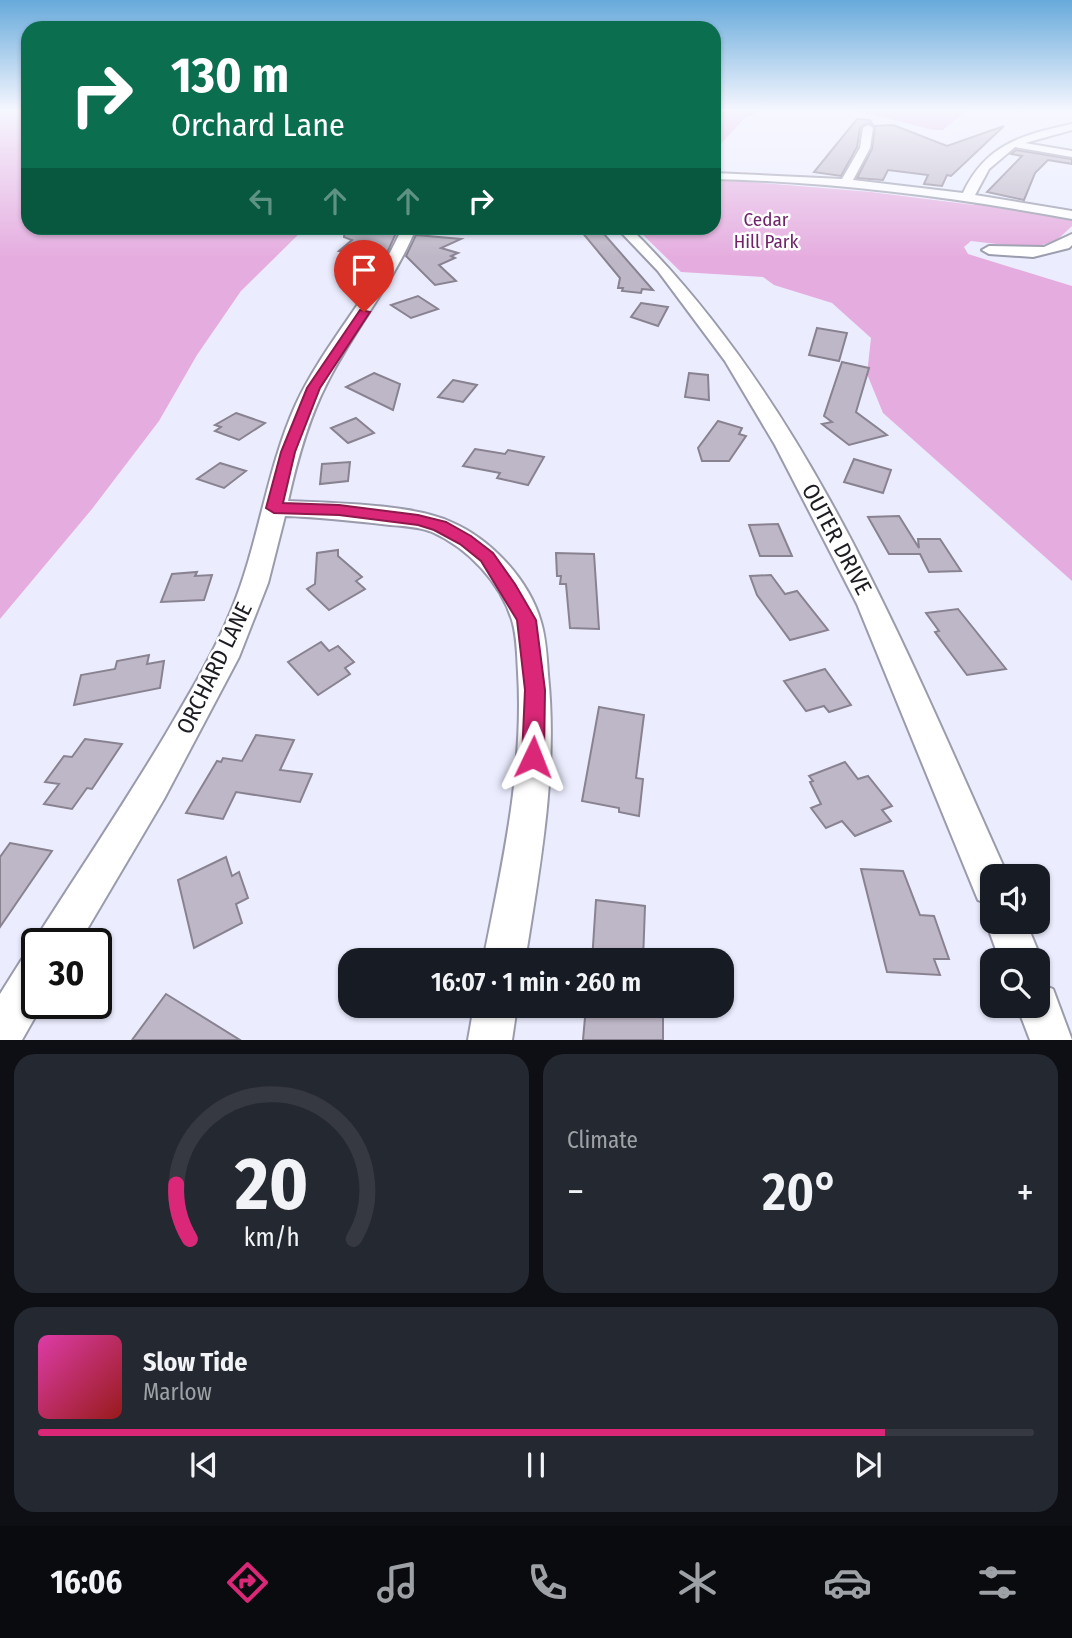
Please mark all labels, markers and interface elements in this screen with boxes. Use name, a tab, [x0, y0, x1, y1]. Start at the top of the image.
text: 130 m	[171, 46, 289, 105]
icon: right	[56, 49, 147, 140]
text: Orchard Lane	[171, 106, 345, 144]
icon: left	[243, 182, 281, 220]
icon: ahead	[316, 182, 354, 220]
icon: ahead	[389, 182, 427, 220]
icon: right	[462, 182, 500, 220]
park label: Cedar Hill Park	[734, 208, 798, 253]
pin	[334, 240, 394, 312]
icon: arrive	[345, 251, 383, 289]
street label: OUTER DRIVE	[796, 479, 878, 599]
street label: ORCHARD LANE	[170, 598, 258, 738]
position arrow	[496, 720, 570, 794]
map controls	[980, 864, 1050, 1018]
button: sound	[980, 864, 1050, 934]
speed limit sign: 30	[21, 928, 112, 1019]
button: search	[980, 948, 1050, 1018]
text: 16:07 · 1 min · 260 m	[431, 967, 641, 998]
text: Climate	[567, 1126, 638, 1154]
text: 20	[234, 1142, 308, 1229]
text: 20°	[762, 1161, 839, 1224]
text: −	[567, 1169, 584, 1215]
text: +	[1017, 1169, 1034, 1215]
text: km/h	[244, 1223, 299, 1253]
text: Slow Tide	[143, 1347, 247, 1378]
text: Marlow	[143, 1378, 212, 1406]
icon: previous	[185, 1446, 223, 1484]
icon: pause	[517, 1446, 555, 1484]
icon: next	[849, 1446, 887, 1484]
icon: directions	[223, 1558, 272, 1607]
icon: music	[373, 1558, 422, 1607]
icon: phone	[523, 1558, 572, 1607]
icon: climate	[673, 1558, 722, 1607]
icon: car	[823, 1558, 872, 1607]
icon: filters	[973, 1558, 1022, 1607]
text: 16:06	[50, 1563, 122, 1601]

